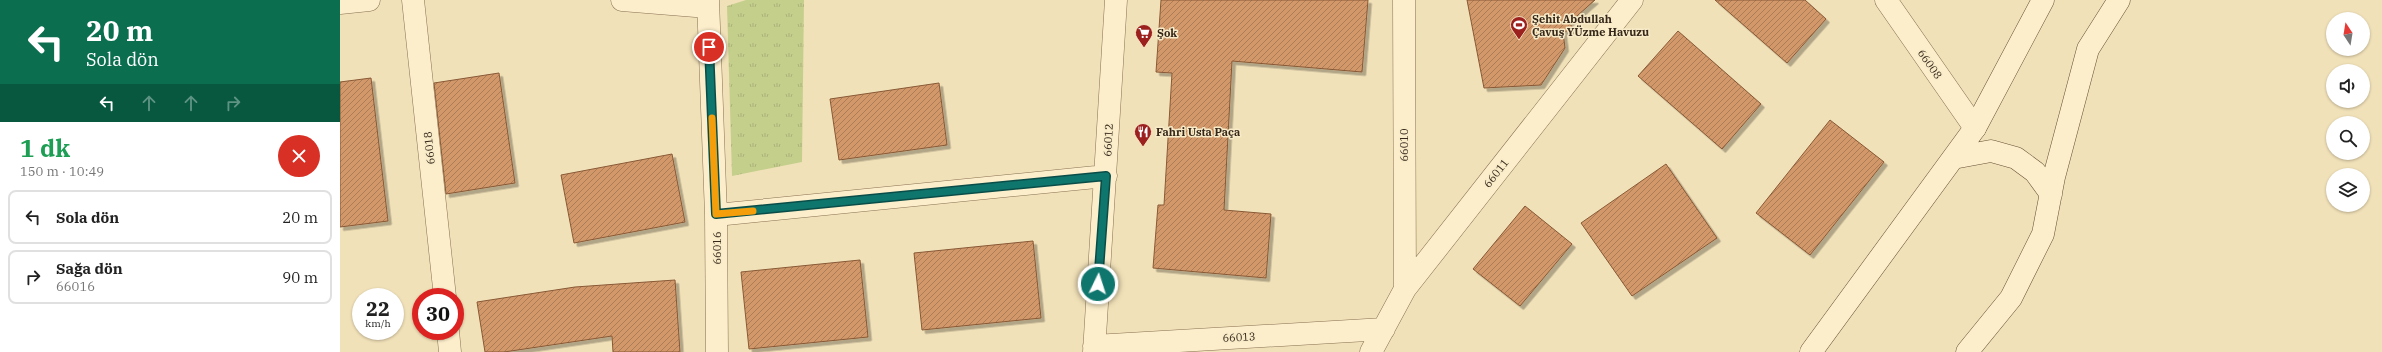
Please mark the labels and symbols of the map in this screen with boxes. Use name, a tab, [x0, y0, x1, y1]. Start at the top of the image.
place label: Şehit Abdullah Çavuş YÜzme Havuzu	[1532, 12, 1649, 39]
north arrow	[2326, 12, 2370, 56]
sports icon: Şehit Abdullah Çavuş YÜzme Havuzu	[1509, 15, 1529, 40]
supermarket icon: Şok	[1134, 23, 1154, 48]
place label: Şok	[1157, 26, 1177, 40]
pin	[692, 30, 726, 64]
street label: 66008	[1915, 46, 1945, 82]
restaurant icon: Fahri Usta Paça	[1133, 122, 1153, 147]
street label: 66012	[1100, 123, 1116, 157]
place label: Fahri Usta Paça	[1156, 125, 1240, 139]
street label: 66010	[1397, 128, 1411, 162]
street label: 66018	[420, 131, 438, 165]
street label: 66011	[1480, 156, 1512, 190]
street label: 66016	[710, 232, 724, 265]
position arrow	[1077, 263, 1119, 305]
speed limit sign: 30	[412, 288, 464, 340]
street label: 66013	[1222, 329, 1256, 345]

